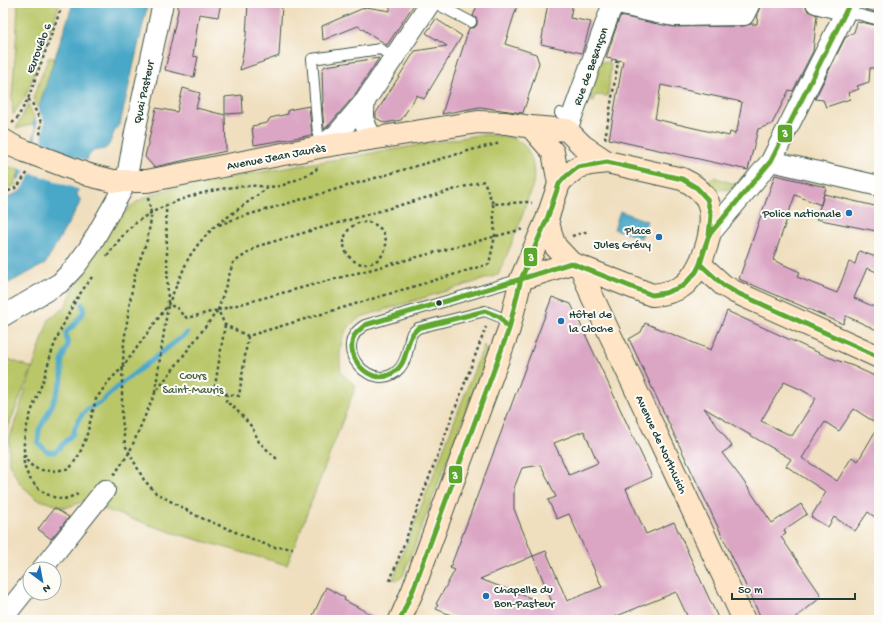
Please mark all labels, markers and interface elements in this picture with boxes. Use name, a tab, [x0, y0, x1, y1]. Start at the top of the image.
street label: Eurovélo 6	[24, 21, 56, 76]
street label: Rue de Besançon	[571, 25, 613, 108]
street label: Quai Pasteur	[131, 58, 159, 125]
line badge: 3	[777, 124, 793, 143]
text: 3	[781, 129, 788, 141]
street label: Avenue Jean Jaurès	[226, 141, 327, 174]
place label: Police nationale	[762, 208, 842, 222]
marker: Police nationale	[844, 208, 854, 218]
place label: Place Jules Grévy	[594, 225, 652, 253]
marker: Place Jules Grévy	[654, 232, 664, 242]
line badge: 3	[523, 247, 538, 267]
text: 3	[527, 253, 534, 265]
unlabelled marker	[434, 298, 444, 308]
place label: Hôtel de la Cloche	[569, 309, 614, 337]
marker: Hôtel de la Cloche	[556, 316, 566, 326]
park label: Cours Saint-Mauris	[162, 370, 224, 398]
street label: Avenue de Northwich	[631, 393, 689, 497]
line badge: 3	[448, 465, 463, 484]
text: 3	[451, 471, 458, 483]
north arrow	[22, 561, 62, 601]
scale bar	[732, 575, 855, 601]
text: N	[40, 581, 52, 595]
place label: Chapelle du Bon-Pasteur	[493, 584, 556, 612]
text: 50 m	[738, 584, 763, 598]
marker: Chapelle du Bon-Pasteur	[481, 591, 491, 601]

